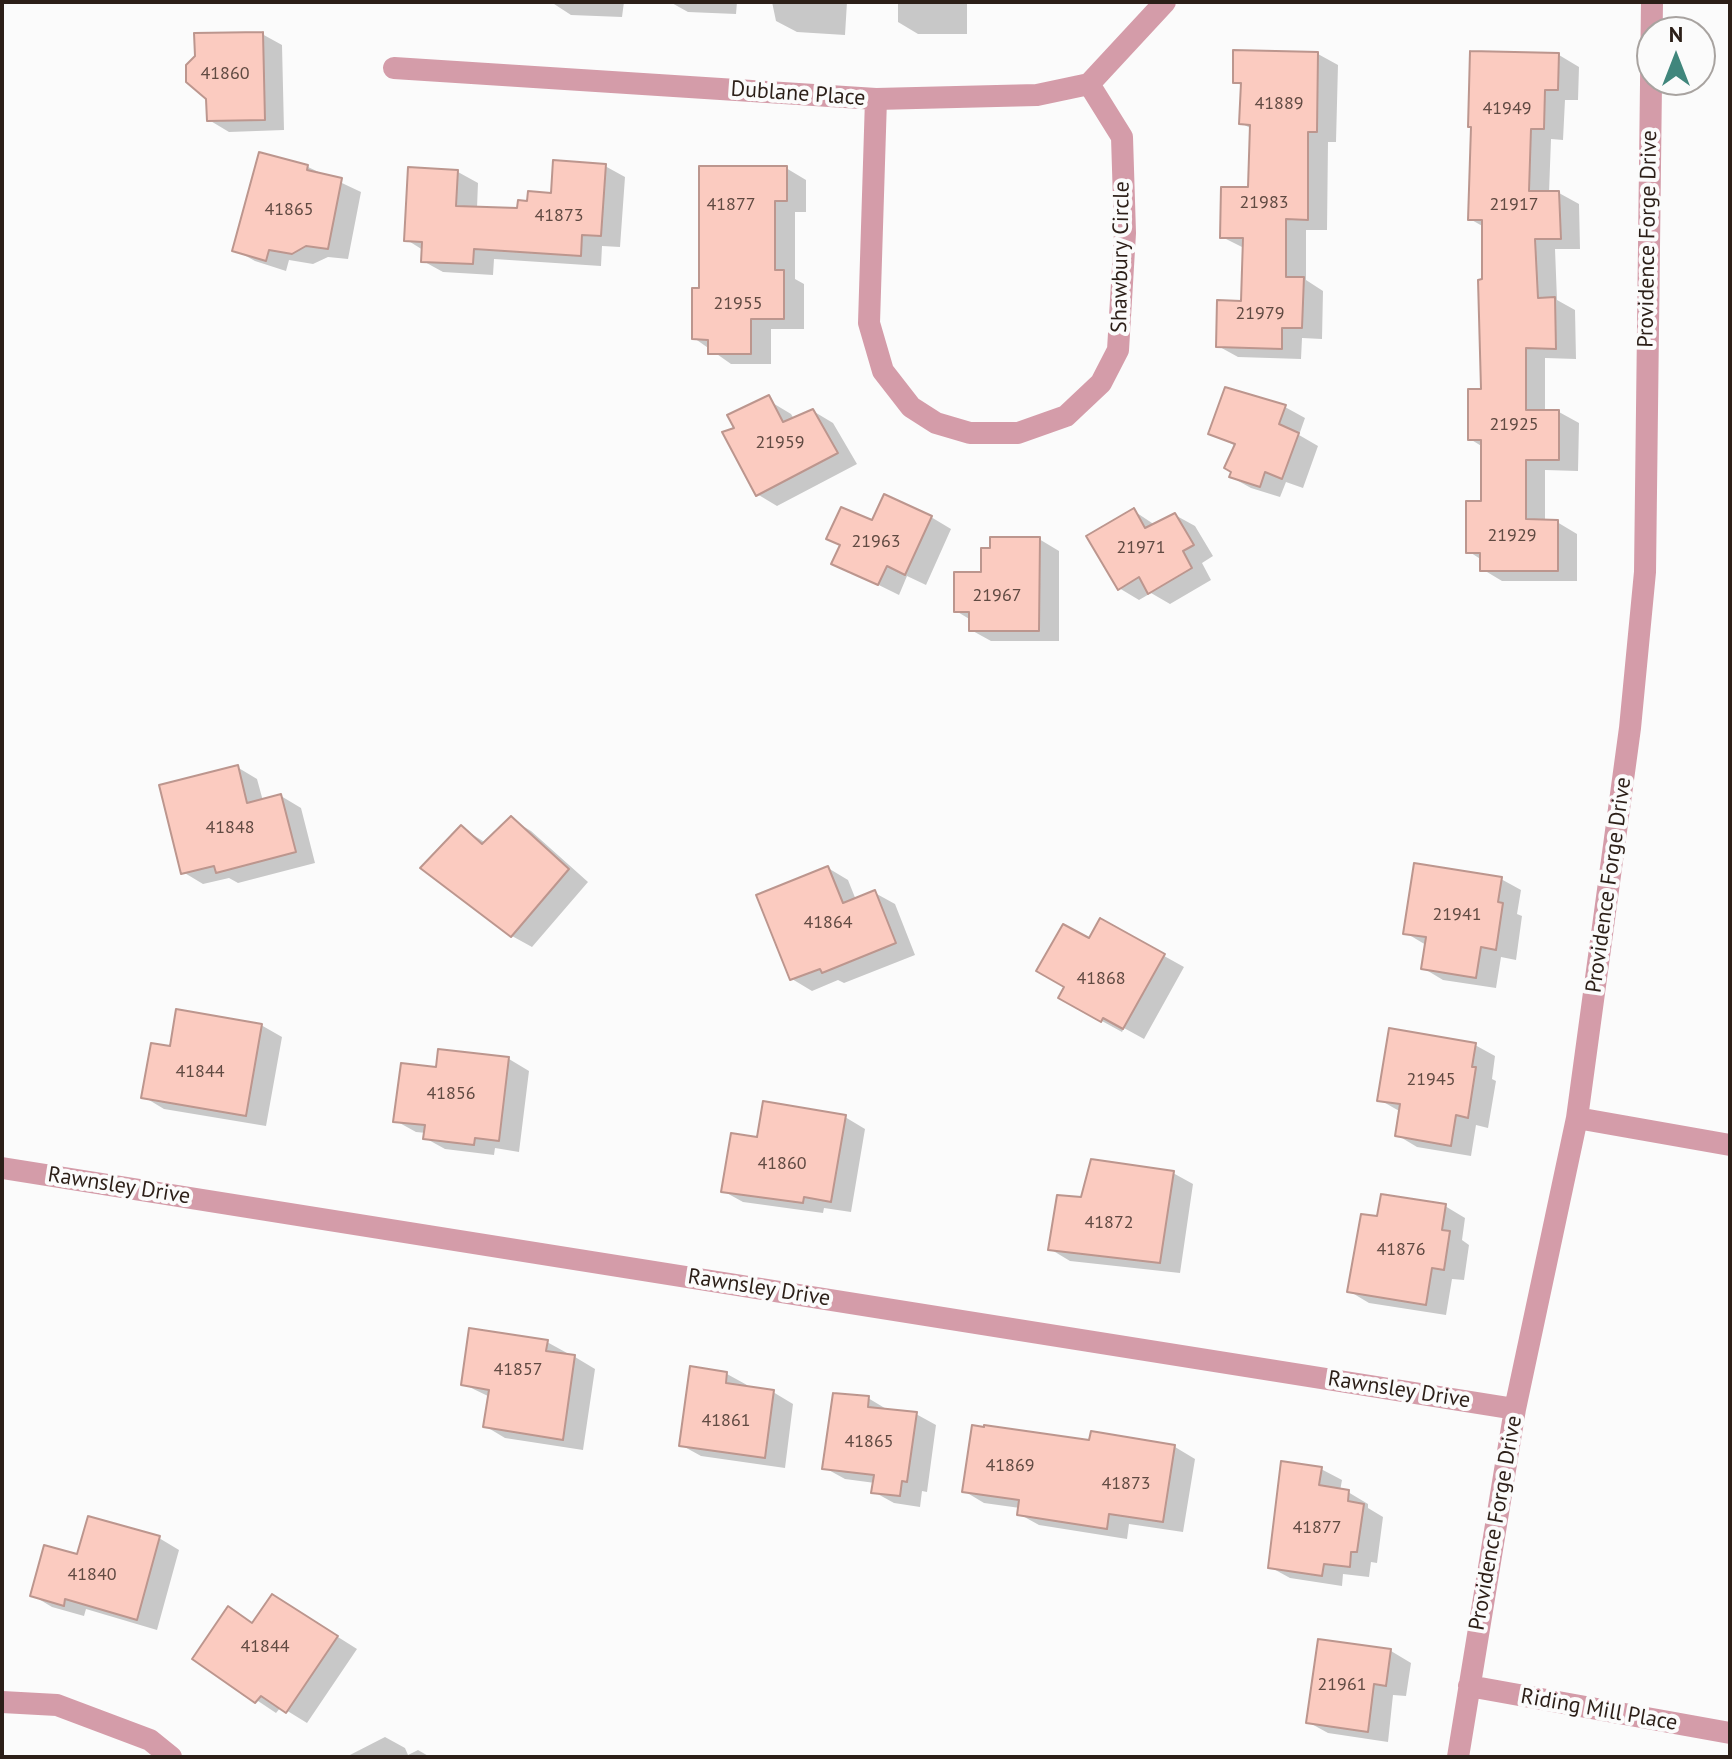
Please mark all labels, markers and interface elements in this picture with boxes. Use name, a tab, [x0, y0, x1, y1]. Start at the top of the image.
north arrow	[1636, 16, 1716, 96]
text: N	[1669, 20, 1683, 48]
house number: 41860	[200, 63, 250, 85]
street label: Dublane Place	[730, 76, 866, 112]
house number: 41889	[1254, 93, 1304, 115]
house number: 41949	[1482, 98, 1532, 120]
street label: Providence Forge Drive	[1633, 130, 1663, 348]
street label: Shawbury Circle	[1106, 181, 1136, 333]
house number: 21983	[1239, 192, 1289, 214]
house number: 41877	[706, 194, 756, 216]
house number: 21917	[1489, 194, 1539, 216]
house number: 41865	[264, 199, 314, 221]
house number: 41873	[534, 205, 584, 227]
house number: 21955	[713, 293, 763, 315]
house number: 21979	[1235, 303, 1285, 325]
house number: 21925	[1489, 414, 1539, 436]
house number: 21959	[755, 432, 805, 454]
house number: 21929	[1487, 525, 1537, 547]
house number: 21963	[851, 531, 901, 553]
house number: 21971	[1116, 537, 1166, 559]
house number: 21967	[972, 585, 1022, 607]
street label: Providence Forge Drive	[1581, 776, 1637, 994]
house number: 41848	[205, 817, 255, 839]
house number: 21941	[1432, 904, 1482, 926]
house number: 41864	[803, 912, 853, 934]
house number: 41868	[1076, 968, 1126, 990]
house number: 41844	[175, 1061, 225, 1083]
house number: 21945	[1406, 1069, 1456, 1091]
house number: 41856	[426, 1083, 476, 1105]
house number: 41860	[757, 1153, 807, 1175]
street label: Rawnsley Drive	[46, 1162, 192, 1210]
house number: 41872	[1084, 1212, 1134, 1234]
house number: 41876	[1376, 1239, 1426, 1261]
street label: Rawnsley Drive	[686, 1264, 832, 1312]
house number: 41857	[493, 1359, 543, 1381]
street label: Rawnsley Drive	[1326, 1366, 1472, 1414]
house number: 41861	[701, 1410, 751, 1432]
street label: Providence Forge Drive	[1464, 1414, 1528, 1632]
house number: 41865	[844, 1431, 894, 1453]
house number: 41869	[985, 1455, 1035, 1477]
house number: 41873	[1101, 1473, 1151, 1495]
house number: 41877	[1292, 1517, 1342, 1539]
house number: 41840	[67, 1564, 117, 1586]
house number: 41844	[240, 1636, 290, 1658]
house number: 21961	[1317, 1674, 1367, 1696]
street label: Riding Mill Place	[1519, 1683, 1679, 1737]

